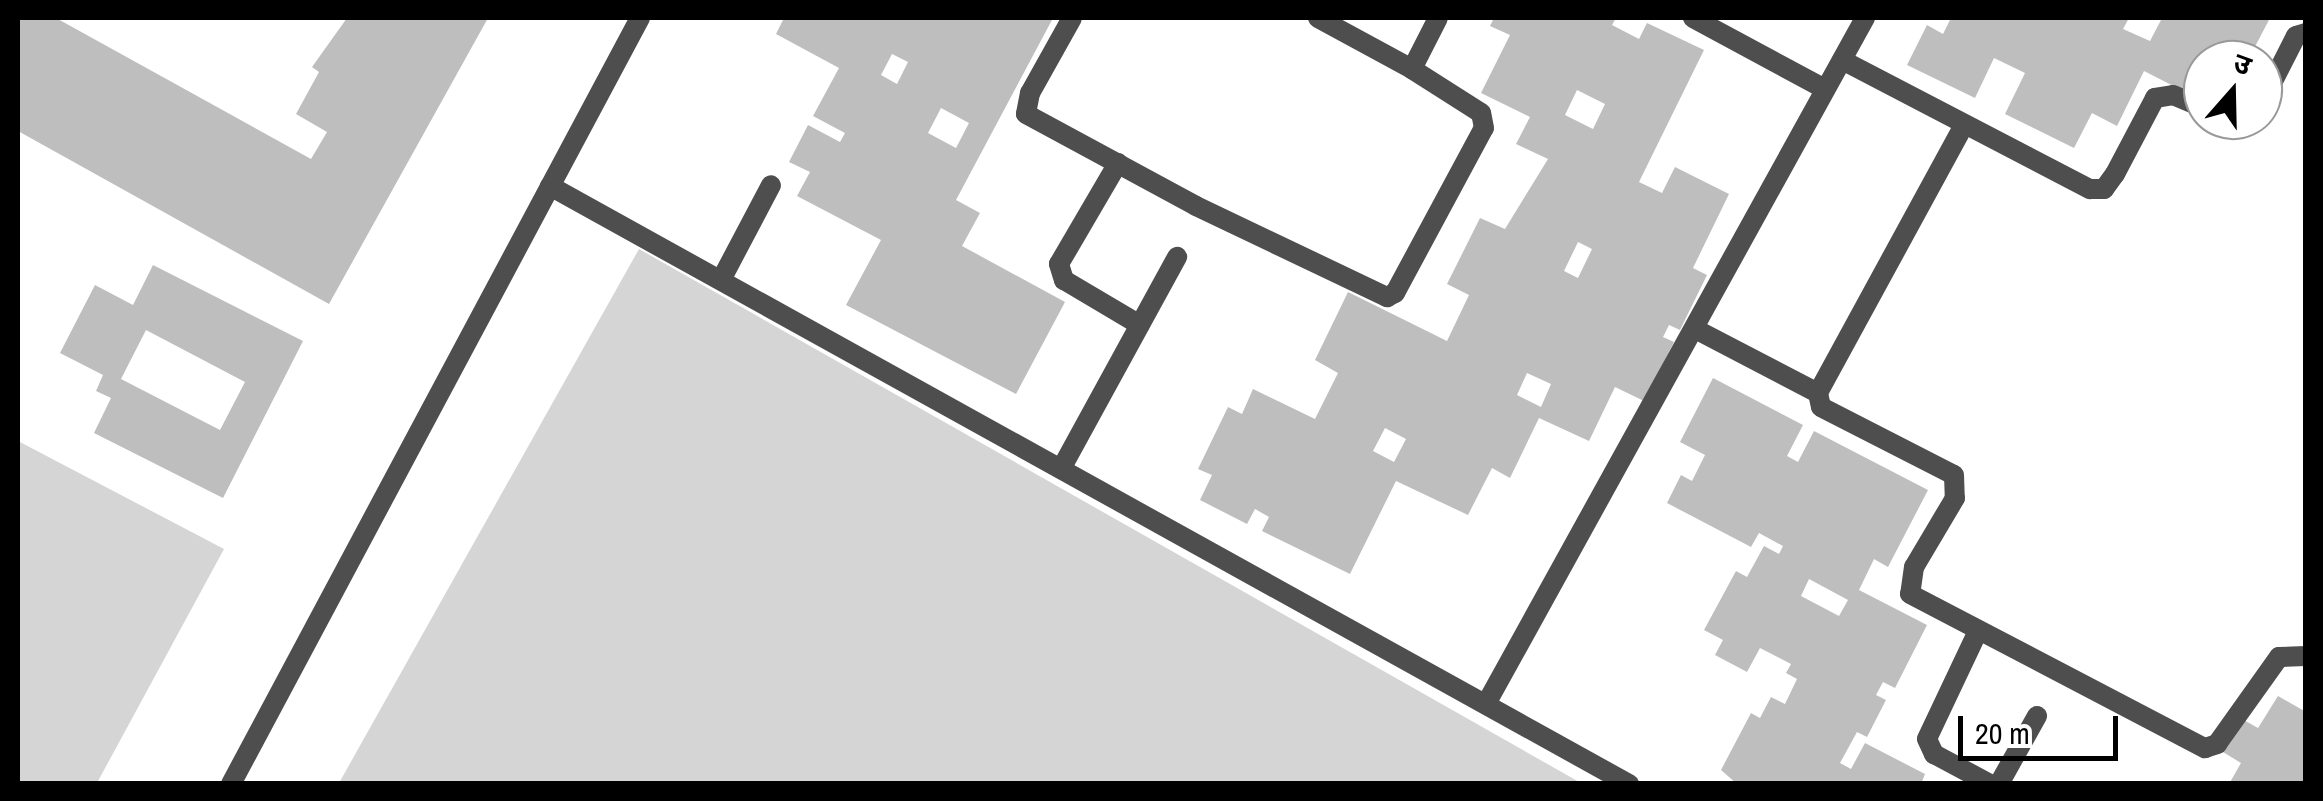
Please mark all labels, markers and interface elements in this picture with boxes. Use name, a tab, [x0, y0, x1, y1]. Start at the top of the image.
north arrow	[2183, 40, 2283, 140]
text: उ	[2228, 43, 2257, 84]
scale bar	[1963, 696, 2123, 758]
text: 20 m	[1975, 713, 2030, 753]

